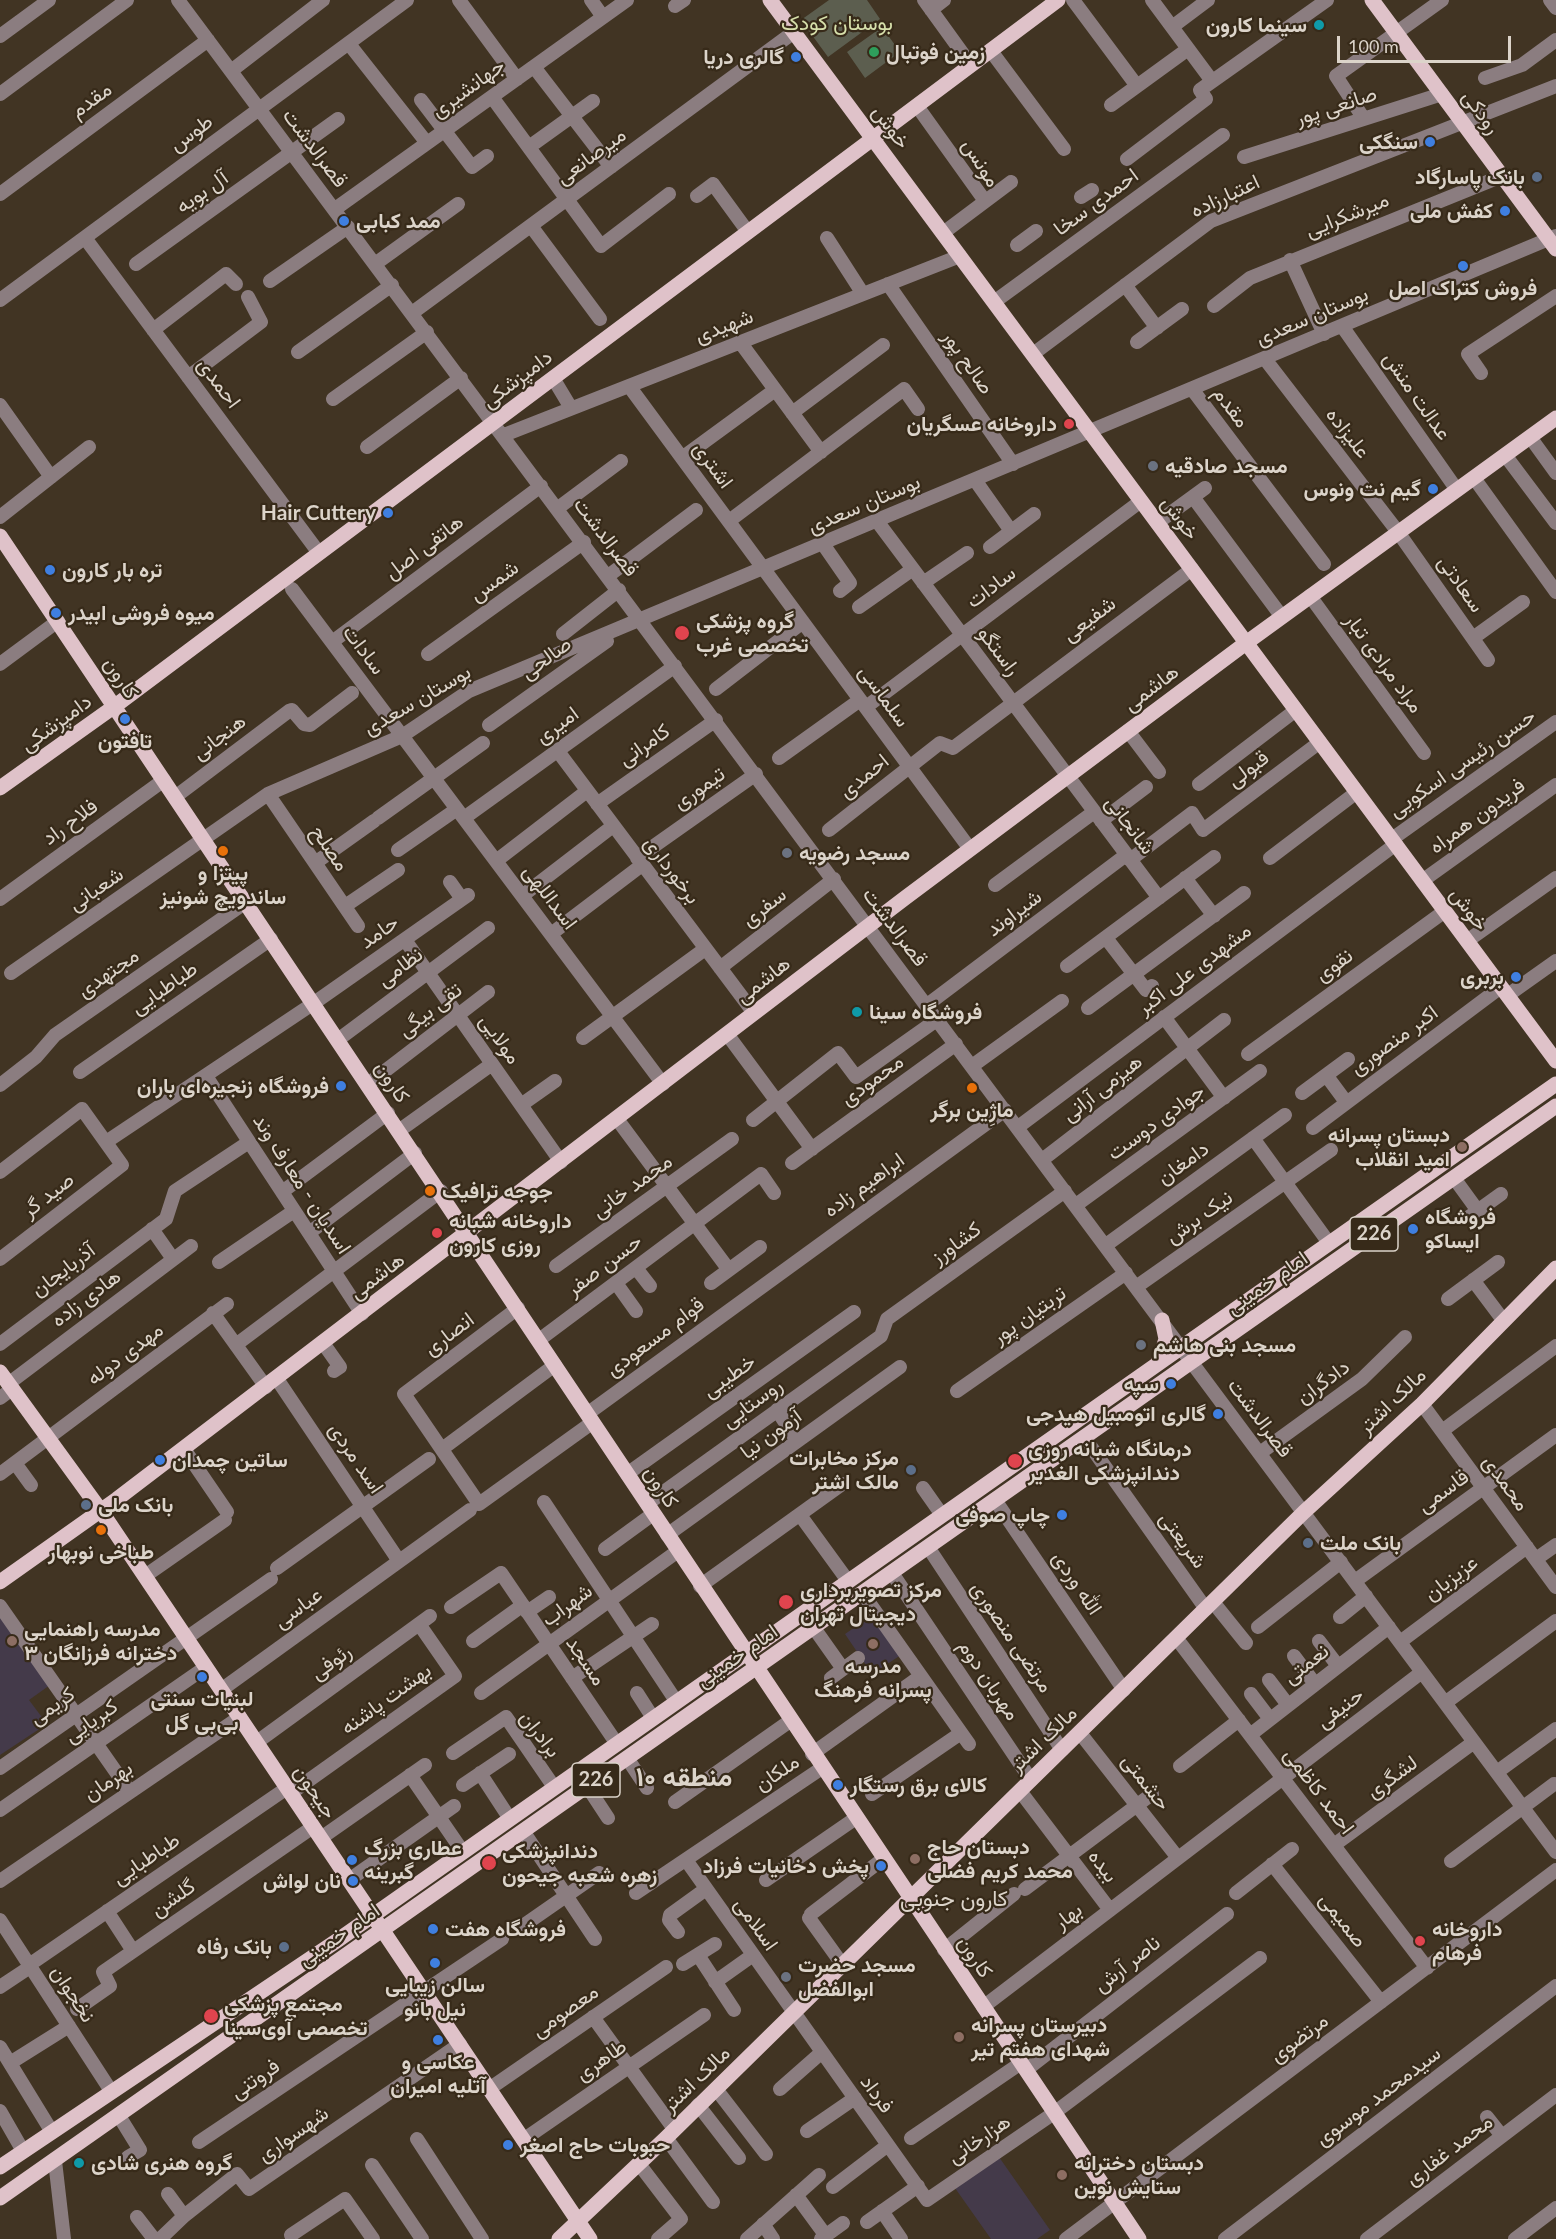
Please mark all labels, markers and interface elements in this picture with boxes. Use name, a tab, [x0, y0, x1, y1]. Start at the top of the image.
park label: بوستان کودک	[781, 10, 893, 36]
place label: سینما کارون	[1206, 12, 1307, 38]
marker: سینما کارون	[1312, 18, 1326, 32]
scale bar	[1340, 24, 1514, 62]
text: 100 m	[1348, 35, 1399, 57]
place label: زمین فوتبال	[886, 39, 985, 65]
place label: گالری دریا	[703, 44, 784, 70]
marker: زمین فوتبال	[867, 45, 881, 59]
marker: گالری دریا	[789, 50, 803, 64]
street label: جهانشیری	[426, 53, 510, 123]
street label: مقدم	[65, 76, 117, 124]
street label: صانعی پور	[1292, 81, 1380, 131]
street label: رودکی	[1456, 85, 1506, 139]
street label: خوش	[867, 100, 915, 154]
street label: قصرالدشت	[277, 103, 353, 193]
street label: طوس	[164, 109, 218, 157]
street label: میرصانعی	[551, 122, 631, 190]
place label: سنگکی	[1359, 129, 1418, 155]
street label: مونس	[956, 134, 1006, 192]
marker: سنگکی	[1423, 135, 1437, 149]
street label: احمدی سخا	[1049, 163, 1143, 241]
place label: بانک پاسارگاد	[1415, 164, 1525, 190]
street label: آل بویه	[171, 165, 233, 219]
street label: اعتبارزاده	[1186, 169, 1264, 223]
marker: بانک پاسارگاد	[1530, 170, 1544, 184]
street label: میرشکرایی	[1302, 187, 1392, 243]
place label: کفش ملی	[1410, 198, 1493, 224]
marker: کفش ملی	[1498, 204, 1512, 218]
place label: ممد کبابی	[356, 208, 441, 234]
marker: ممد کبابی	[337, 214, 351, 228]
marker: فروش کتراک اصل	[1456, 259, 1470, 273]
place label: فروش کتراک اصل	[1389, 275, 1537, 301]
street label: بوستان سعدی	[1252, 281, 1372, 351]
street label: شهیدی	[691, 303, 757, 349]
street label: صالح پور	[937, 325, 999, 399]
street label: دامپزشکی	[477, 344, 557, 414]
street label: عدالت منش	[1377, 347, 1457, 445]
street label: احمدی	[192, 353, 246, 413]
street label: مقدم	[1207, 381, 1255, 433]
street label: علیزاده	[1320, 403, 1376, 463]
place label: داروخانه عسگریان	[906, 411, 1057, 437]
marker: داروخانه عسگریان	[1062, 417, 1076, 431]
street label: اشتری	[688, 437, 738, 493]
place label: مسجد صادقیه	[1165, 453, 1288, 479]
marker: مسجد صادقیه	[1146, 459, 1160, 473]
street label: بوستان سعدی	[804, 469, 924, 539]
place label: گیم نت ونوس	[1304, 476, 1421, 502]
marker: گیم نت ونوس	[1426, 482, 1440, 496]
street label: خوش	[1156, 491, 1204, 545]
street label: قصرالدشت	[568, 492, 644, 582]
place label: Hair Cuttery	[261, 500, 376, 526]
marker: Hair Cuttery	[381, 506, 395, 520]
street label: هاتفی اصل	[379, 509, 469, 585]
street label: سعادتی	[1432, 550, 1490, 618]
street label: شمس	[465, 555, 523, 607]
place label: تره بار کارون	[62, 557, 162, 583]
street label: سادات	[961, 560, 1021, 614]
marker: تره بار کارون	[43, 563, 57, 577]
street label: شفیعی	[1057, 591, 1121, 647]
place label: میوه فروشی ابیدر	[68, 600, 215, 626]
marker: میوه فروشی ابیدر	[49, 606, 63, 620]
place label: گروه پزشکی تخصصی غرب	[696, 608, 809, 658]
street label: مراد مرادی تبار	[1339, 608, 1429, 718]
street label: سادات	[337, 620, 391, 680]
street label: راستگو	[972, 621, 1026, 681]
marker: گروه پزشکی تخصصی غرب	[673, 624, 691, 642]
street label: صالحی	[516, 631, 576, 685]
street label: کارون	[98, 652, 144, 704]
street label: بوستان سعدی	[359, 659, 475, 741]
street label: هاشمی	[1118, 659, 1184, 717]
street label: سلماسی	[853, 660, 915, 732]
street label: دامپزشکی	[15, 689, 97, 757]
street label: امیری	[530, 701, 584, 749]
street label: حسن رئیسی اسکویی	[1384, 703, 1540, 823]
street label: هنجانی	[187, 709, 251, 765]
marker: تافتون	[118, 712, 132, 726]
street label: کامرانی	[613, 718, 675, 772]
place label: تافتون	[98, 728, 152, 754]
street label: قبولی	[1222, 745, 1274, 793]
street label: احمدی	[834, 748, 894, 804]
street label: تیموری	[668, 761, 730, 815]
street label: فریدون همراه	[1424, 773, 1530, 859]
street label: شانجانی	[1100, 790, 1160, 860]
street label: فلاح راد	[37, 793, 103, 851]
street label: مصلح	[305, 820, 355, 876]
street label: برخورداری	[638, 831, 706, 909]
place label: مسجد رضویه	[799, 840, 910, 866]
marker: پیتزا و ساندویچ شونیز	[216, 844, 230, 858]
marker: مسجد رضویه	[780, 846, 794, 860]
street label: اسداللهی	[517, 859, 583, 935]
place label: پیتزا و ساندویچ شونیز	[160, 860, 286, 910]
street label: شعبانی	[64, 862, 128, 916]
street label: سفری	[737, 882, 791, 932]
street label: قصرالدشت	[857, 882, 933, 972]
street label: خوش	[1444, 882, 1494, 936]
street label: شیراوند	[981, 884, 1047, 942]
street label: حامد	[355, 910, 403, 954]
street label: مشهدی علی اکبر	[1132, 918, 1256, 1020]
street label: نظامی	[372, 942, 428, 992]
street label: مجتهدی	[72, 943, 144, 1003]
street label: نقوی	[1310, 943, 1358, 987]
street label: هاشمی	[731, 951, 795, 1009]
street label: طباطبایی	[126, 956, 202, 1020]
place label: بربری	[1460, 964, 1504, 990]
marker: بربری	[1509, 970, 1523, 984]
street label: تقی بیگی	[393, 977, 467, 1043]
place label: فروشگاه سینا	[869, 999, 982, 1025]
street label: اکبر منصوری	[1345, 1000, 1443, 1080]
marker: فروشگاه سینا	[850, 1005, 864, 1019]
street label: مولایی	[474, 1009, 526, 1069]
street label: محمودی	[836, 1049, 908, 1111]
street label: هیزمی آرانی	[1057, 1049, 1147, 1127]
street label: کارون	[369, 1056, 415, 1108]
place label: فروشگاه زنجیره‌ای باران	[137, 1073, 329, 1099]
street label: جوادی دوست	[1102, 1078, 1210, 1166]
marker: فروشگاه زنجیره‌ای باران	[334, 1079, 348, 1093]
marker: ماژِین برگر	[965, 1081, 979, 1095]
place label: ماژِین برگر	[930, 1097, 1014, 1123]
street label: اسدیان - معارف وند	[247, 1109, 357, 1259]
place label: دبستان پسرانه امید انقلاب	[1328, 1122, 1450, 1172]
street label: دامغان	[1152, 1136, 1214, 1190]
marker: دبستان پسرانه امید انقلاب	[1455, 1140, 1469, 1154]
street label: ابراهیم زاده	[819, 1147, 909, 1223]
street label: محمد خانی	[587, 1148, 677, 1224]
street label: صید گر	[17, 1167, 79, 1223]
place label: جوجه ترافیک	[442, 1178, 553, 1204]
marker: جوجه ترافیک	[423, 1184, 437, 1198]
street label: نیک برش	[1161, 1185, 1237, 1249]
place label: فروشگاه ایساکو	[1425, 1204, 1496, 1254]
place label: داروخانه شبانه روزی کارون	[449, 1208, 572, 1258]
street label: کشاورز	[926, 1216, 986, 1270]
road number: 226	[1350, 1217, 1398, 1251]
marker: فروشگاه ایساکو	[1406, 1222, 1420, 1236]
marker: داروخانه شبانه روزی کارون	[430, 1226, 444, 1240]
street label: حسن صفر	[561, 1228, 647, 1302]
street label: آذربایجان	[26, 1238, 100, 1302]
street label: امام خمینی	[1221, 1246, 1313, 1320]
street label: هاشمی	[344, 1247, 410, 1305]
street label: هادی زاده	[46, 1264, 126, 1332]
street label: تربتیان پور	[987, 1280, 1071, 1350]
street label: قوام مسعودی	[601, 1292, 709, 1382]
street label: انصاری	[419, 1307, 479, 1361]
street label: مهدی دوله	[82, 1317, 168, 1391]
place label: مسجد بنی هاشم	[1153, 1332, 1296, 1358]
marker: مسجد بنی هاشم	[1134, 1338, 1148, 1352]
street label: خطیبی	[698, 1349, 760, 1403]
street label: دادگران	[1291, 1354, 1355, 1410]
street label: مالک اشتر	[1353, 1362, 1431, 1440]
place label: سپه	[1123, 1371, 1159, 1397]
street label: روستایی	[717, 1372, 787, 1434]
street label: قصرالدشت	[1222, 1373, 1298, 1463]
marker: سپه	[1164, 1377, 1178, 1391]
place label: گالرى اتومبیل هیدجى	[1026, 1401, 1206, 1427]
street label: آزمون نیا	[735, 1403, 807, 1465]
marker: گالرى اتومبیل هیدجى	[1211, 1407, 1225, 1421]
street label: اسد مردی	[323, 1418, 389, 1498]
place label: درمانگاه شبانه روزی دندانپزشکی الغدیر	[1028, 1436, 1192, 1486]
place label: مرکز مخابرات مالک اشتر	[789, 1445, 899, 1495]
place label: ساتین چمدان	[172, 1447, 288, 1473]
street label: محمدی	[1477, 1450, 1535, 1516]
marker: درمانگاه شبانه روزی دندانپزشکی الغدیر	[1006, 1452, 1024, 1470]
marker: ساتین چمدان	[153, 1453, 167, 1467]
street label: کارون	[638, 1461, 684, 1513]
marker: مرکز مخابرات مالک اشتر	[904, 1463, 918, 1477]
street label: قاسمی	[1412, 1464, 1474, 1518]
place label: بانک ملی	[98, 1492, 173, 1518]
marker: بانک ملی	[79, 1498, 93, 1512]
place label: چاپ صوفی	[955, 1502, 1050, 1528]
street label: شریعتی	[1154, 1507, 1212, 1573]
marker: چاپ صوفی	[1055, 1508, 1069, 1522]
marker: طباخی نوبهار	[94, 1523, 108, 1537]
place label: بانک ملت	[1320, 1530, 1401, 1556]
marker: بانک ملت	[1301, 1536, 1315, 1550]
place label: طباخی نوبهار	[48, 1539, 154, 1565]
street label: الله وردی	[1047, 1546, 1107, 1620]
street label: عزیزیان	[1419, 1550, 1483, 1606]
street label: مرتضی منصوری	[965, 1576, 1059, 1698]
place label: مرکز تصویربرداری دیجیتال تهران	[800, 1577, 942, 1627]
street label: شهراب	[537, 1578, 597, 1632]
street label: عباسی	[269, 1582, 327, 1634]
marker: مرکز تصویربرداری دیجیتال تهران	[777, 1593, 795, 1611]
place label: مدرسه راهنمایی دخترانه فرزانگان ۳	[24, 1616, 177, 1666]
street label: امام خمینی	[691, 1619, 783, 1693]
street label: مسجد	[560, 1631, 612, 1691]
marker: مدرسه راهنمایی دخترانه فرزانگان ۳	[5, 1634, 19, 1648]
street label: مهربان دوم	[953, 1635, 1025, 1725]
marker: مدرسه پسرانه فرهنگ	[866, 1637, 880, 1651]
street label: نعمتی	[1278, 1638, 1334, 1690]
street label: رئوفی	[305, 1639, 357, 1685]
place label: مدرسه پسرانه فرهنگ	[814, 1653, 932, 1703]
street label: بهشت پاشنه	[336, 1658, 436, 1740]
marker: لبنیات سنتی بی‌بی گل	[195, 1670, 209, 1684]
street label: کریمی	[24, 1681, 80, 1731]
street label: حنیفی	[1311, 1682, 1369, 1734]
place label: لبنیات سنتی بی‌بی گل	[150, 1686, 254, 1736]
street label: کبریایی	[59, 1694, 123, 1748]
street label: مالک اشتر	[1004, 1700, 1082, 1778]
street label: برادران	[514, 1706, 566, 1762]
street label: احمد کاظمی	[1278, 1743, 1360, 1839]
street label: ملکان	[750, 1749, 804, 1797]
street label: حشمتی	[1116, 1749, 1176, 1815]
street label: لشگری	[1361, 1750, 1423, 1804]
street label: بهرمان	[79, 1755, 137, 1807]
street label: جیحون	[288, 1760, 342, 1824]
district label: منطقه ۱۰	[636, 1761, 732, 1793]
road number: 226	[572, 1763, 620, 1797]
place label: کالای برق رستگار	[850, 1772, 987, 1798]
marker: کالای برق رستگار	[831, 1778, 845, 1792]
street label: طباطبایی	[107, 1827, 185, 1891]
place label: دبستان حاج محمد کریم فضلی	[927, 1834, 1073, 1884]
place label: عطاری بزرگ گبرینه	[364, 1835, 462, 1885]
place label: دندانپزشکی زهره شعبه جیحون	[502, 1838, 657, 1888]
street label: بیده	[1082, 1845, 1124, 1887]
marker: دبستان حاج محمد کریم فضلی	[908, 1852, 922, 1866]
marker: عطاری بزرگ گبرینه	[345, 1853, 359, 1867]
place label: پخش دخانیات فرزاد	[703, 1853, 869, 1879]
marker: دندانپزشکی زهره شعبه جیحون	[480, 1854, 498, 1872]
marker: پخش دخانیات فرزاد	[874, 1859, 888, 1873]
place label: نان لواش	[263, 1868, 341, 1894]
street label: گلشن	[146, 1874, 200, 1922]
marker: نان لواش	[346, 1874, 360, 1888]
district label: کارون جنوبی	[900, 1886, 1008, 1912]
street label: صمیمی	[1314, 1887, 1372, 1953]
street label: اسلامی	[729, 1892, 783, 1956]
street label: بهار	[1049, 1897, 1087, 1935]
street label: امام خمینی	[293, 1898, 385, 1972]
place label: فروشگاه هفت	[445, 1916, 566, 1942]
place label: داروخانه فرهام	[1432, 1916, 1502, 1966]
marker: فروشگاه هفت	[426, 1922, 440, 1936]
street label: ناصر آرش	[1089, 1930, 1165, 1998]
street label: کارون	[952, 1931, 998, 1983]
place label: بانک رفاه	[197, 1934, 272, 1960]
marker: داروخانه فرهام	[1413, 1934, 1427, 1948]
marker: بانک رفاه	[277, 1940, 291, 1954]
place label: مسجد حضرت ابوالفضل	[798, 1952, 916, 2002]
marker: سالن زیبایی نیل بانو	[428, 1956, 442, 1970]
street label: نخجوان	[45, 1961, 101, 2027]
marker: مسجد حضرت ابوالفضل	[779, 1970, 793, 1984]
place label: سالن زیبایی نیل بانو	[385, 1972, 485, 2022]
street label: معصومی	[527, 1979, 603, 2043]
place label: مجتمع پزشکی تخصصی آوی‌سینا	[224, 1991, 368, 2041]
marker: مجتمع پزشکی تخصصی آوی‌سینا	[202, 2007, 220, 2025]
street label: مرتضوی	[1265, 2008, 1333, 2068]
place label: دبیرستان پسرانه شهدای هفتم تیر	[971, 2012, 1110, 2062]
marker: دبیرستان پسرانه شهدای هفتم تیر	[952, 2030, 966, 2044]
marker: عکاسی و آتلیه امیران	[431, 2033, 445, 2047]
street label: طاهری	[571, 2033, 631, 2087]
street label: مالک اشتر	[657, 2040, 735, 2118]
street label: سیدمحمد موسوی	[1310, 2041, 1446, 2151]
place label: عکاسی و آتلیه امیران	[390, 2049, 486, 2099]
street label: فروتنی	[225, 2053, 285, 2105]
street label: فرداد	[855, 2070, 899, 2118]
street label: شهسواری	[253, 2100, 333, 2168]
street label: هزارخانی	[943, 2109, 1015, 2169]
street label: محمد غفاری	[1400, 2109, 1498, 2191]
place label: حبوبات حاج اصغر	[520, 2132, 670, 2158]
marker: حبوبات حاج اصغر	[501, 2138, 515, 2152]
place label: گروه هنری شادی	[91, 2150, 232, 2176]
place label: دبستان دخترانه ستایش نوین	[1074, 2150, 1204, 2200]
marker: گروه هنری شادی	[72, 2156, 86, 2170]
marker: دبستان دخترانه ستایش نوین	[1055, 2168, 1069, 2182]

